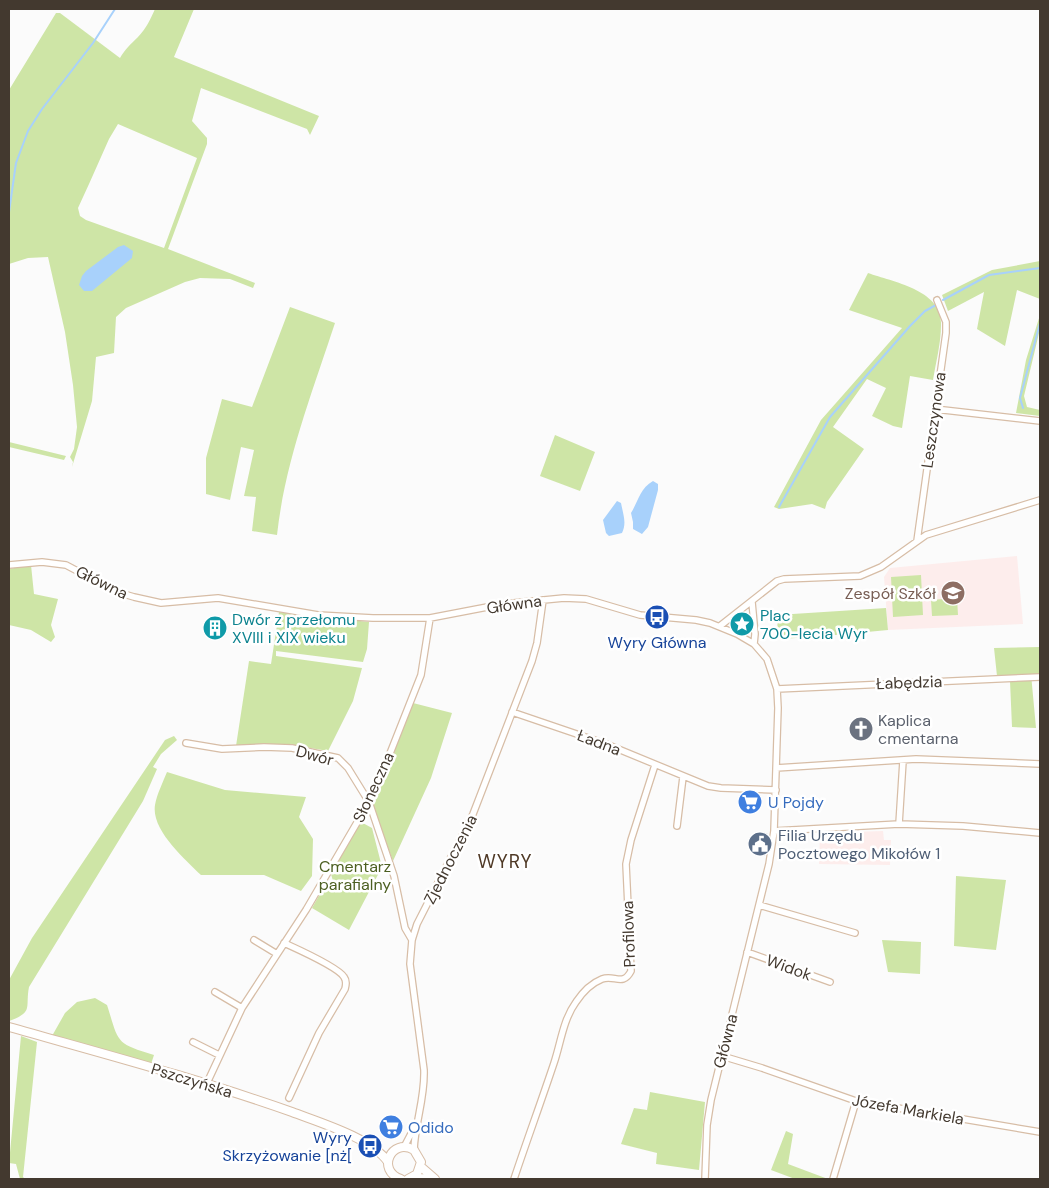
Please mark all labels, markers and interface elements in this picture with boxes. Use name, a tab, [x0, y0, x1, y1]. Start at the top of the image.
street label: Leszczynowa	[916, 371, 951, 470]
street label: Główna	[72, 561, 131, 604]
school or university icon: Zespół Szkół	[940, 580, 966, 606]
place label: Zespół Szkół	[845, 583, 936, 604]
street label: Główna	[485, 590, 543, 619]
bus stop icon: Wyry Główna	[644, 604, 670, 630]
place label: Plac 700-lecia Wyr	[760, 605, 868, 644]
place label: Dwór z przełomu XVIII i XIX wieku	[232, 609, 355, 648]
place icon: Plac 700-lecia Wyr	[729, 611, 755, 637]
building icon: Dwór z przełomu XVIII i XIX wieku	[202, 615, 228, 641]
place label: Wyry Główna	[608, 632, 706, 653]
street label: Łabędzia	[875, 671, 943, 694]
place label: Kaplica cmentarna	[878, 710, 958, 749]
church icon: Kaplica cmentarna	[848, 716, 874, 742]
street label: Ładna	[574, 725, 624, 760]
street label: Dwór	[294, 740, 336, 771]
street label: Słoneczna	[348, 749, 399, 826]
supermarket icon: U Pojdy	[737, 789, 763, 815]
place label: U Pojdy	[768, 792, 824, 813]
street label: Zjednoczenia	[419, 811, 482, 907]
place label: Filia Urzędu Pocztowego Mikołów 1	[778, 825, 940, 864]
public building icon: Filia Urzędu Pocztowego Mikołów 1	[747, 831, 773, 857]
district label: WYRY	[477, 849, 533, 874]
park label: Cmentarz parafialny	[319, 856, 391, 895]
street label: Profilowa	[617, 900, 640, 968]
street label: Widok	[763, 950, 814, 985]
street label: Główna	[709, 1012, 742, 1071]
street label: Pszczyńska	[149, 1058, 235, 1103]
street label: Józefa Markiela	[850, 1089, 966, 1130]
supermarket icon: Odido	[378, 1114, 404, 1140]
place label: Odido	[408, 1117, 454, 1138]
place label: Wyry Skrzyżowanie [nż[	[222, 1127, 352, 1166]
bus stop icon: Wyry Skrzyżowanie [nż[	[357, 1133, 383, 1159]

